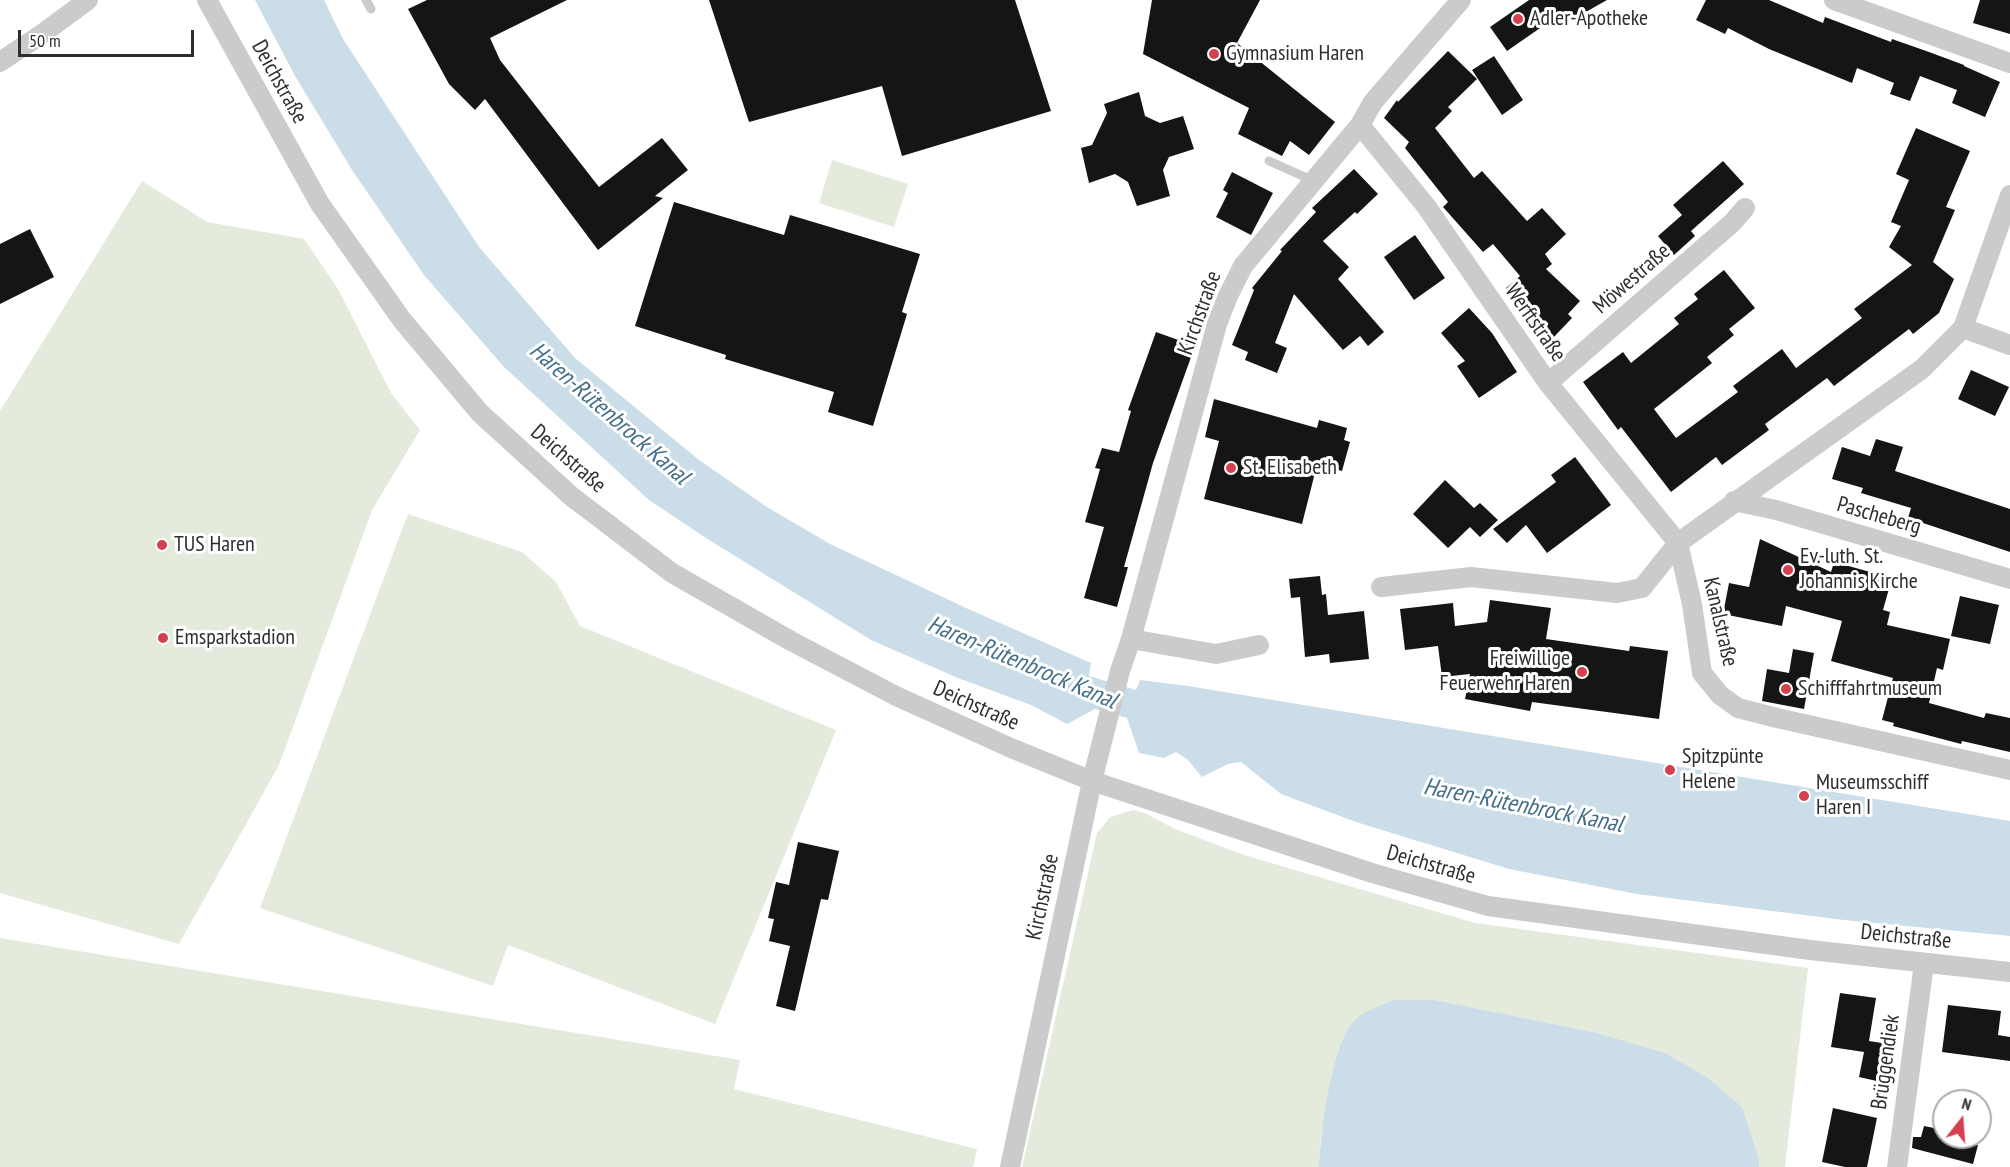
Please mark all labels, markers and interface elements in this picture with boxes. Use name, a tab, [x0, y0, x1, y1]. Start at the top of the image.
place label: Adler-Apotheke	[1530, 6, 1648, 32]
marker: Adler-Apotheke	[1511, 12, 1525, 26]
scale bar	[21, 18, 196, 56]
text: 50 m	[29, 29, 61, 52]
street label: Deichstraße	[245, 36, 313, 128]
place label: Gymnasium Haren	[1226, 41, 1364, 67]
marker: Gymnasium Haren	[1207, 47, 1221, 61]
street label: Möwestraße	[1588, 238, 1676, 320]
street label: Kirchstraße	[1173, 267, 1227, 359]
street label: Werftstraße	[1499, 279, 1571, 367]
water label: Haren-Rütenbrock Kanal	[523, 337, 695, 491]
street label: Deichstraße	[525, 419, 611, 499]
place label: St. Elisabeth	[1243, 455, 1337, 481]
marker: St. Elisabeth	[1224, 461, 1238, 475]
street label: Pascheberg	[1834, 491, 1924, 541]
place label: TUS Haren	[174, 532, 255, 558]
marker: TUS Haren	[155, 538, 169, 552]
place label: Ev.-luth. St. Johannis Kirche	[1800, 544, 1918, 596]
marker: Ev.-luth. St. Johannis Kirche	[1781, 563, 1795, 577]
street label: Kanalstraße	[1697, 575, 1743, 669]
water label: Haren-Rütenbrock Kanal	[923, 610, 1121, 716]
place label: Emsparkstadion	[175, 625, 295, 651]
marker: Emsparkstadion	[156, 631, 170, 645]
place label: Freiwillige Feuerwehr Haren	[1440, 646, 1570, 698]
marker: Freiwillige Feuerwehr Haren	[1575, 665, 1589, 679]
street label: Deichstraße	[929, 675, 1023, 737]
place label: Schifffahrtmuseum	[1798, 676, 1942, 702]
marker: Schifffahrtmuseum	[1779, 682, 1793, 696]
place label: Spitzpünte Helene	[1682, 744, 1763, 796]
marker: Spitzpünte Helene	[1663, 763, 1677, 777]
place label: Museumsschiff Haren I	[1816, 770, 1928, 822]
water label: Haren-Rütenbrock Kanal	[1421, 773, 1625, 839]
marker: Museumsschiff Haren I	[1797, 789, 1811, 803]
street label: Deichstraße	[1384, 840, 1478, 890]
street label: Kirchstraße	[1021, 852, 1065, 942]
street label: Deichstraße	[1859, 919, 1953, 955]
street label: Brüggendiek	[1866, 1013, 1906, 1111]
north arrow	[1932, 1089, 1992, 1149]
text: N	[1960, 1093, 1974, 1115]

